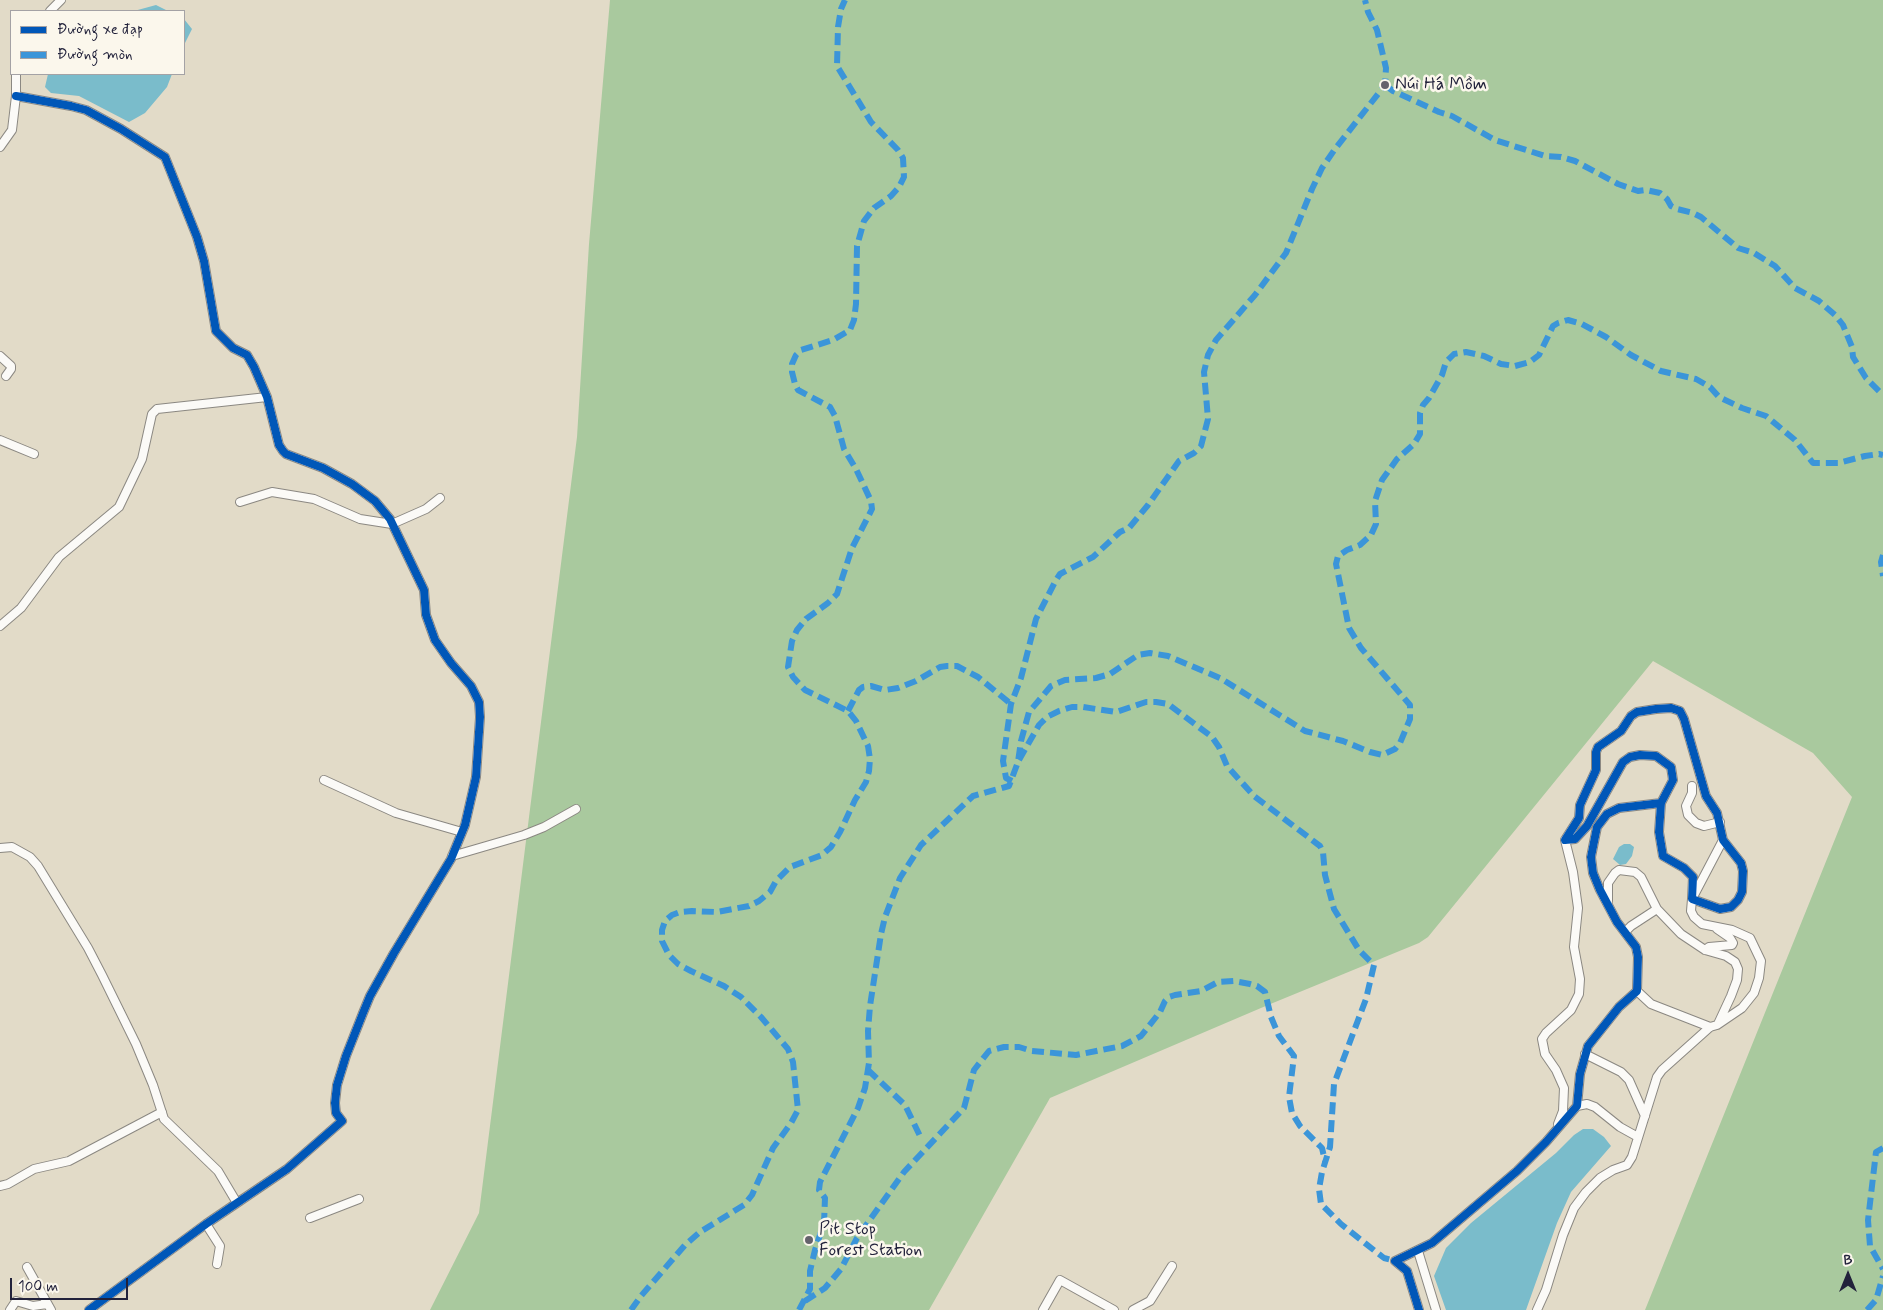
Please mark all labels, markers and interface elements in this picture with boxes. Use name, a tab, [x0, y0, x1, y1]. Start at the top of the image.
legend	[10, 10, 185, 75]
text: Đường xe đạp	[57, 20, 143, 40]
text: Đường mòn	[57, 45, 133, 65]
place label: Núi Há Mồm	[1395, 74, 1487, 96]
marker: Núi Há Mồm	[1379, 79, 1391, 91]
place label: Pit Stop Forest Station	[819, 1219, 922, 1262]
marker: Pit Stop Forest Station	[803, 1234, 815, 1246]
north arrow	[1823, 1250, 1873, 1300]
text: B	[1844, 1251, 1852, 1269]
scale bar	[12, 1268, 130, 1300]
text: 100 m	[18, 1277, 58, 1297]

